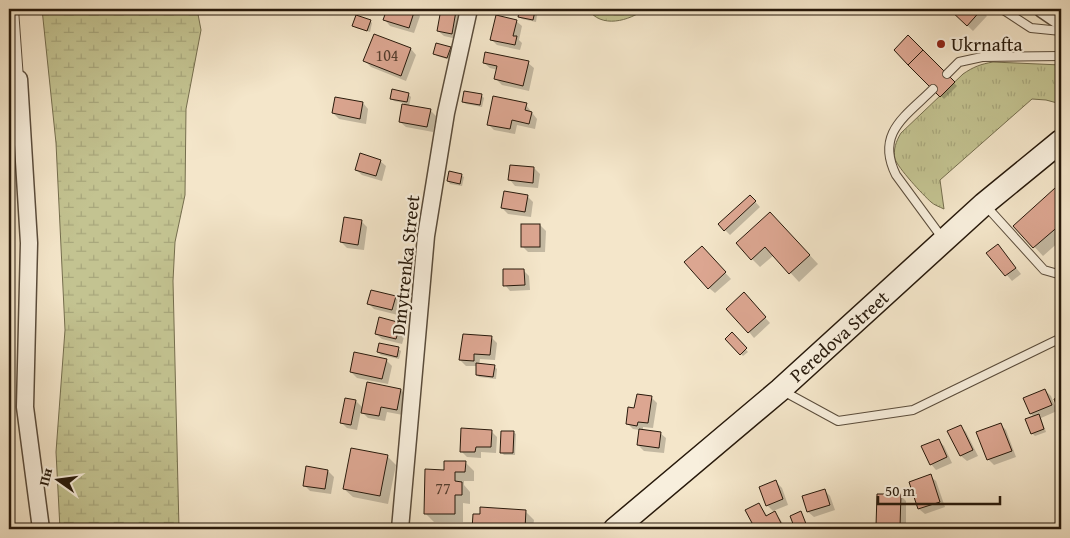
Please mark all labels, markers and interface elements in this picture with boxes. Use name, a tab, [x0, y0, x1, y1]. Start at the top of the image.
place label: Ukrnafta	[951, 30, 1022, 58]
marker: Ukrnafta	[935, 38, 947, 50]
house number: 104	[375, 43, 399, 67]
street label: Dmytrenka Street	[384, 193, 426, 337]
street label: Peredova Street	[783, 283, 895, 388]
north arrow	[32, 456, 82, 506]
text: Пн	[34, 465, 57, 488]
scale bar	[878, 473, 1000, 505]
house number: 77	[435, 476, 451, 500]
text: 50 m	[885, 480, 916, 501]

